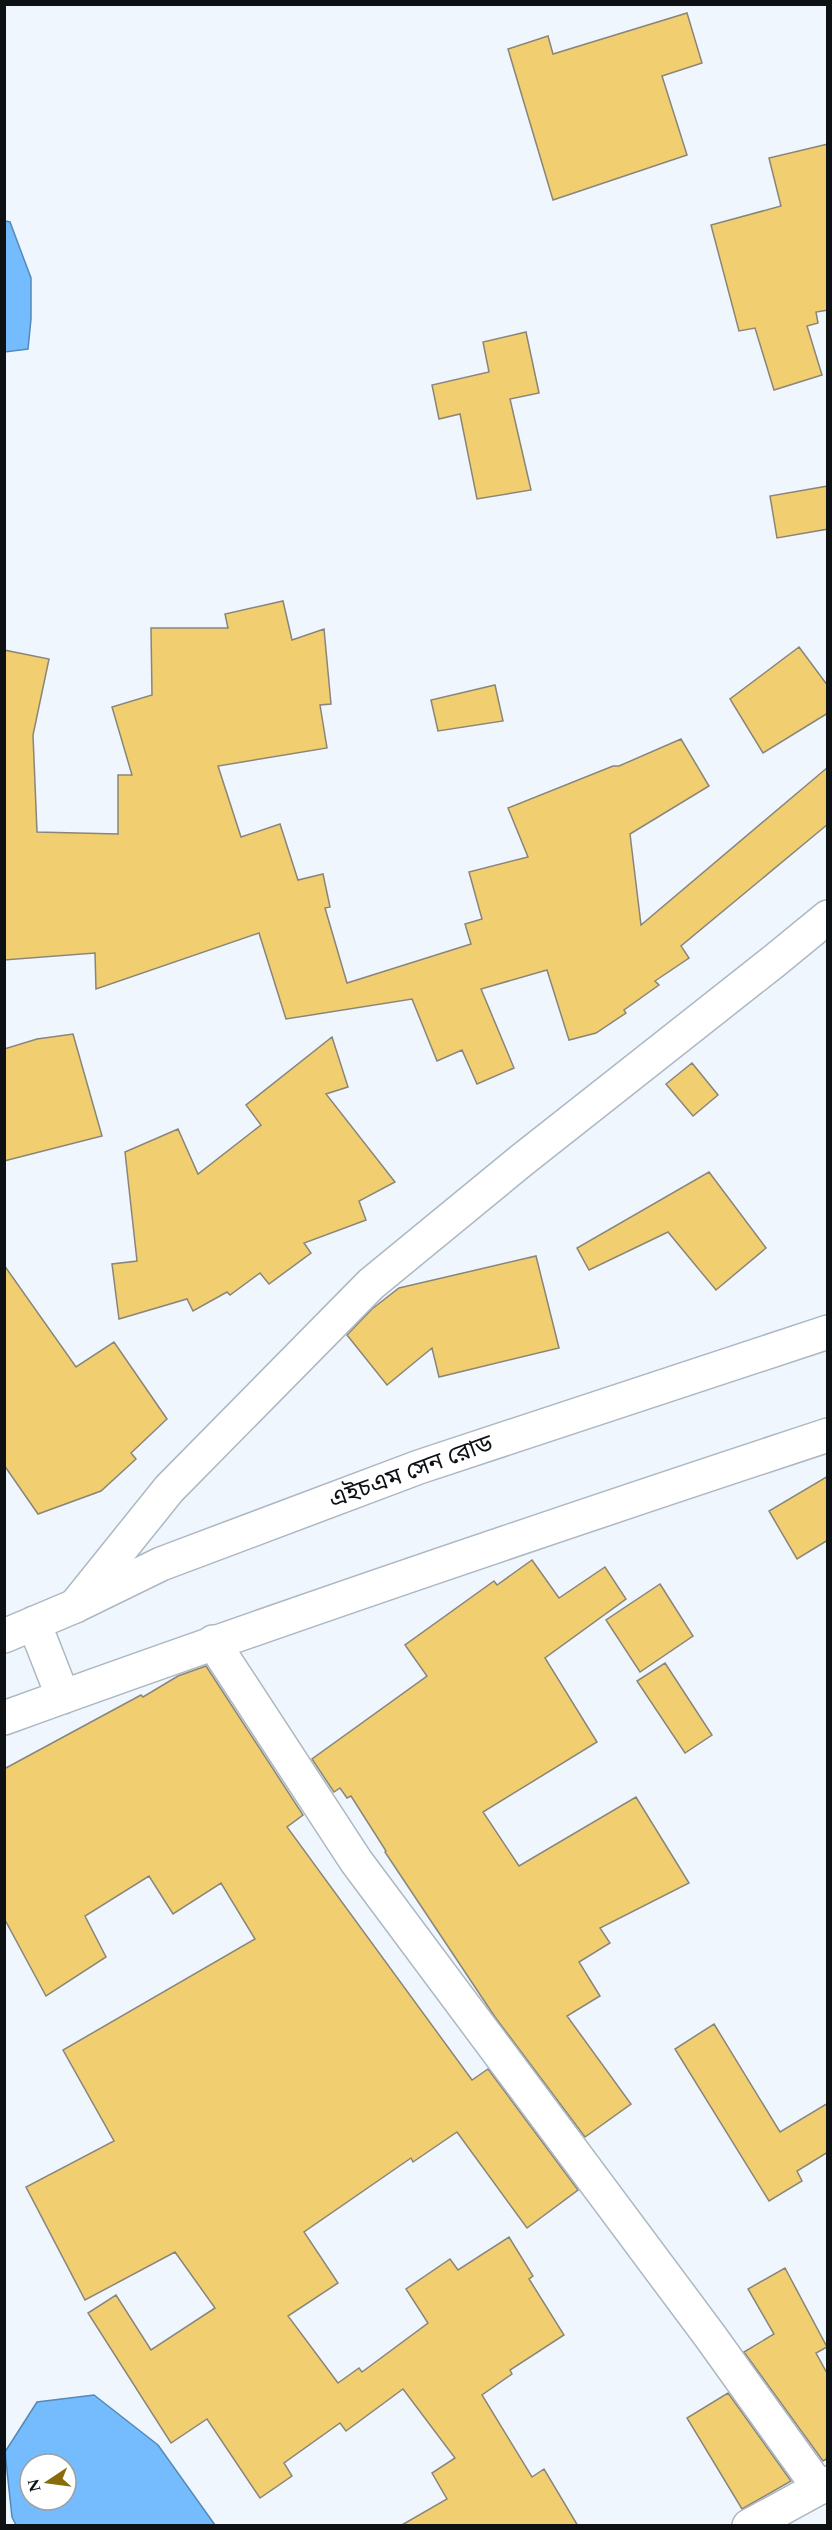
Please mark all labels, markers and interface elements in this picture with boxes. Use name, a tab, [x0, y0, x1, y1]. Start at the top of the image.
street label: এইচএম সেন রোড	[324, 1425, 499, 1518]
north arrow	[18, 2452, 78, 2512]
text: N	[21, 2476, 48, 2494]

